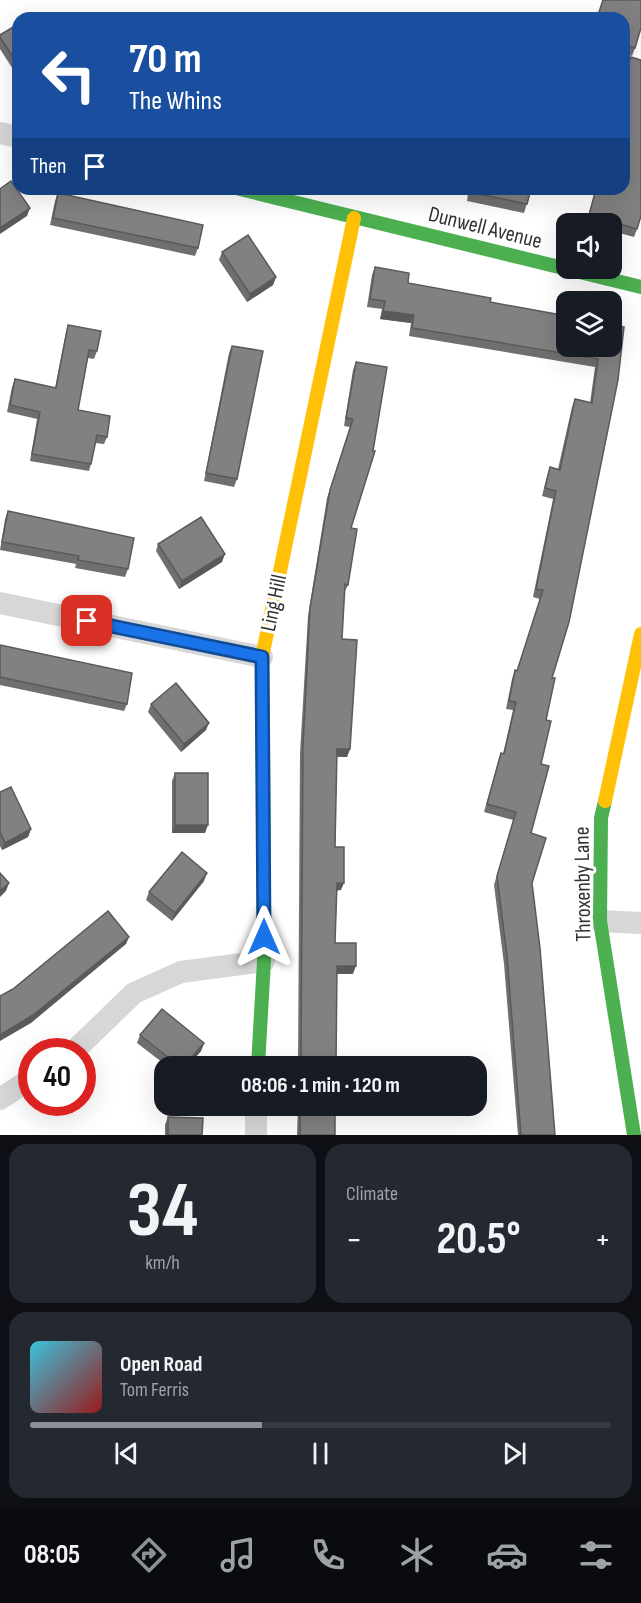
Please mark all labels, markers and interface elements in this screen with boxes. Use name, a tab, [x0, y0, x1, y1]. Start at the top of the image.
text: 70 m	[129, 34, 202, 85]
icon: left	[30, 36, 108, 114]
text: The Whins	[129, 85, 222, 117]
icon: arrive	[78, 150, 111, 183]
text: Then	[30, 153, 66, 180]
street label: Dunwell Avenue	[425, 201, 545, 255]
map controls	[556, 213, 622, 357]
button: sound	[556, 213, 622, 279]
button: layers	[556, 291, 622, 357]
street label: Ling Hill	[255, 572, 293, 634]
pin	[61, 595, 112, 646]
icon: arrive	[70, 604, 103, 637]
street label: Throxenby Lane	[568, 826, 598, 942]
position arrow	[232, 905, 296, 969]
speed limit sign: 40	[18, 1038, 96, 1116]
text: 08:06 · 1 min · 120 m	[241, 1072, 400, 1099]
text: 34	[127, 1165, 198, 1258]
text: Climate	[346, 1182, 398, 1206]
text: 20.5°	[436, 1212, 521, 1267]
text: −	[346, 1220, 362, 1260]
text: +	[595, 1220, 611, 1260]
text: km/h	[145, 1251, 180, 1275]
text: Open Road	[120, 1351, 202, 1378]
text: Tom Ferris	[120, 1378, 189, 1402]
icon: previous	[110, 1437, 143, 1470]
icon: pause	[304, 1437, 337, 1470]
icon: next	[498, 1437, 531, 1470]
icon: directions	[128, 1534, 170, 1576]
icon: music	[217, 1534, 259, 1576]
icon: phone	[307, 1534, 349, 1576]
icon: climate	[396, 1534, 438, 1576]
icon: car	[486, 1534, 528, 1576]
icon: filters	[575, 1534, 617, 1576]
text: 08:05	[24, 1539, 80, 1571]

